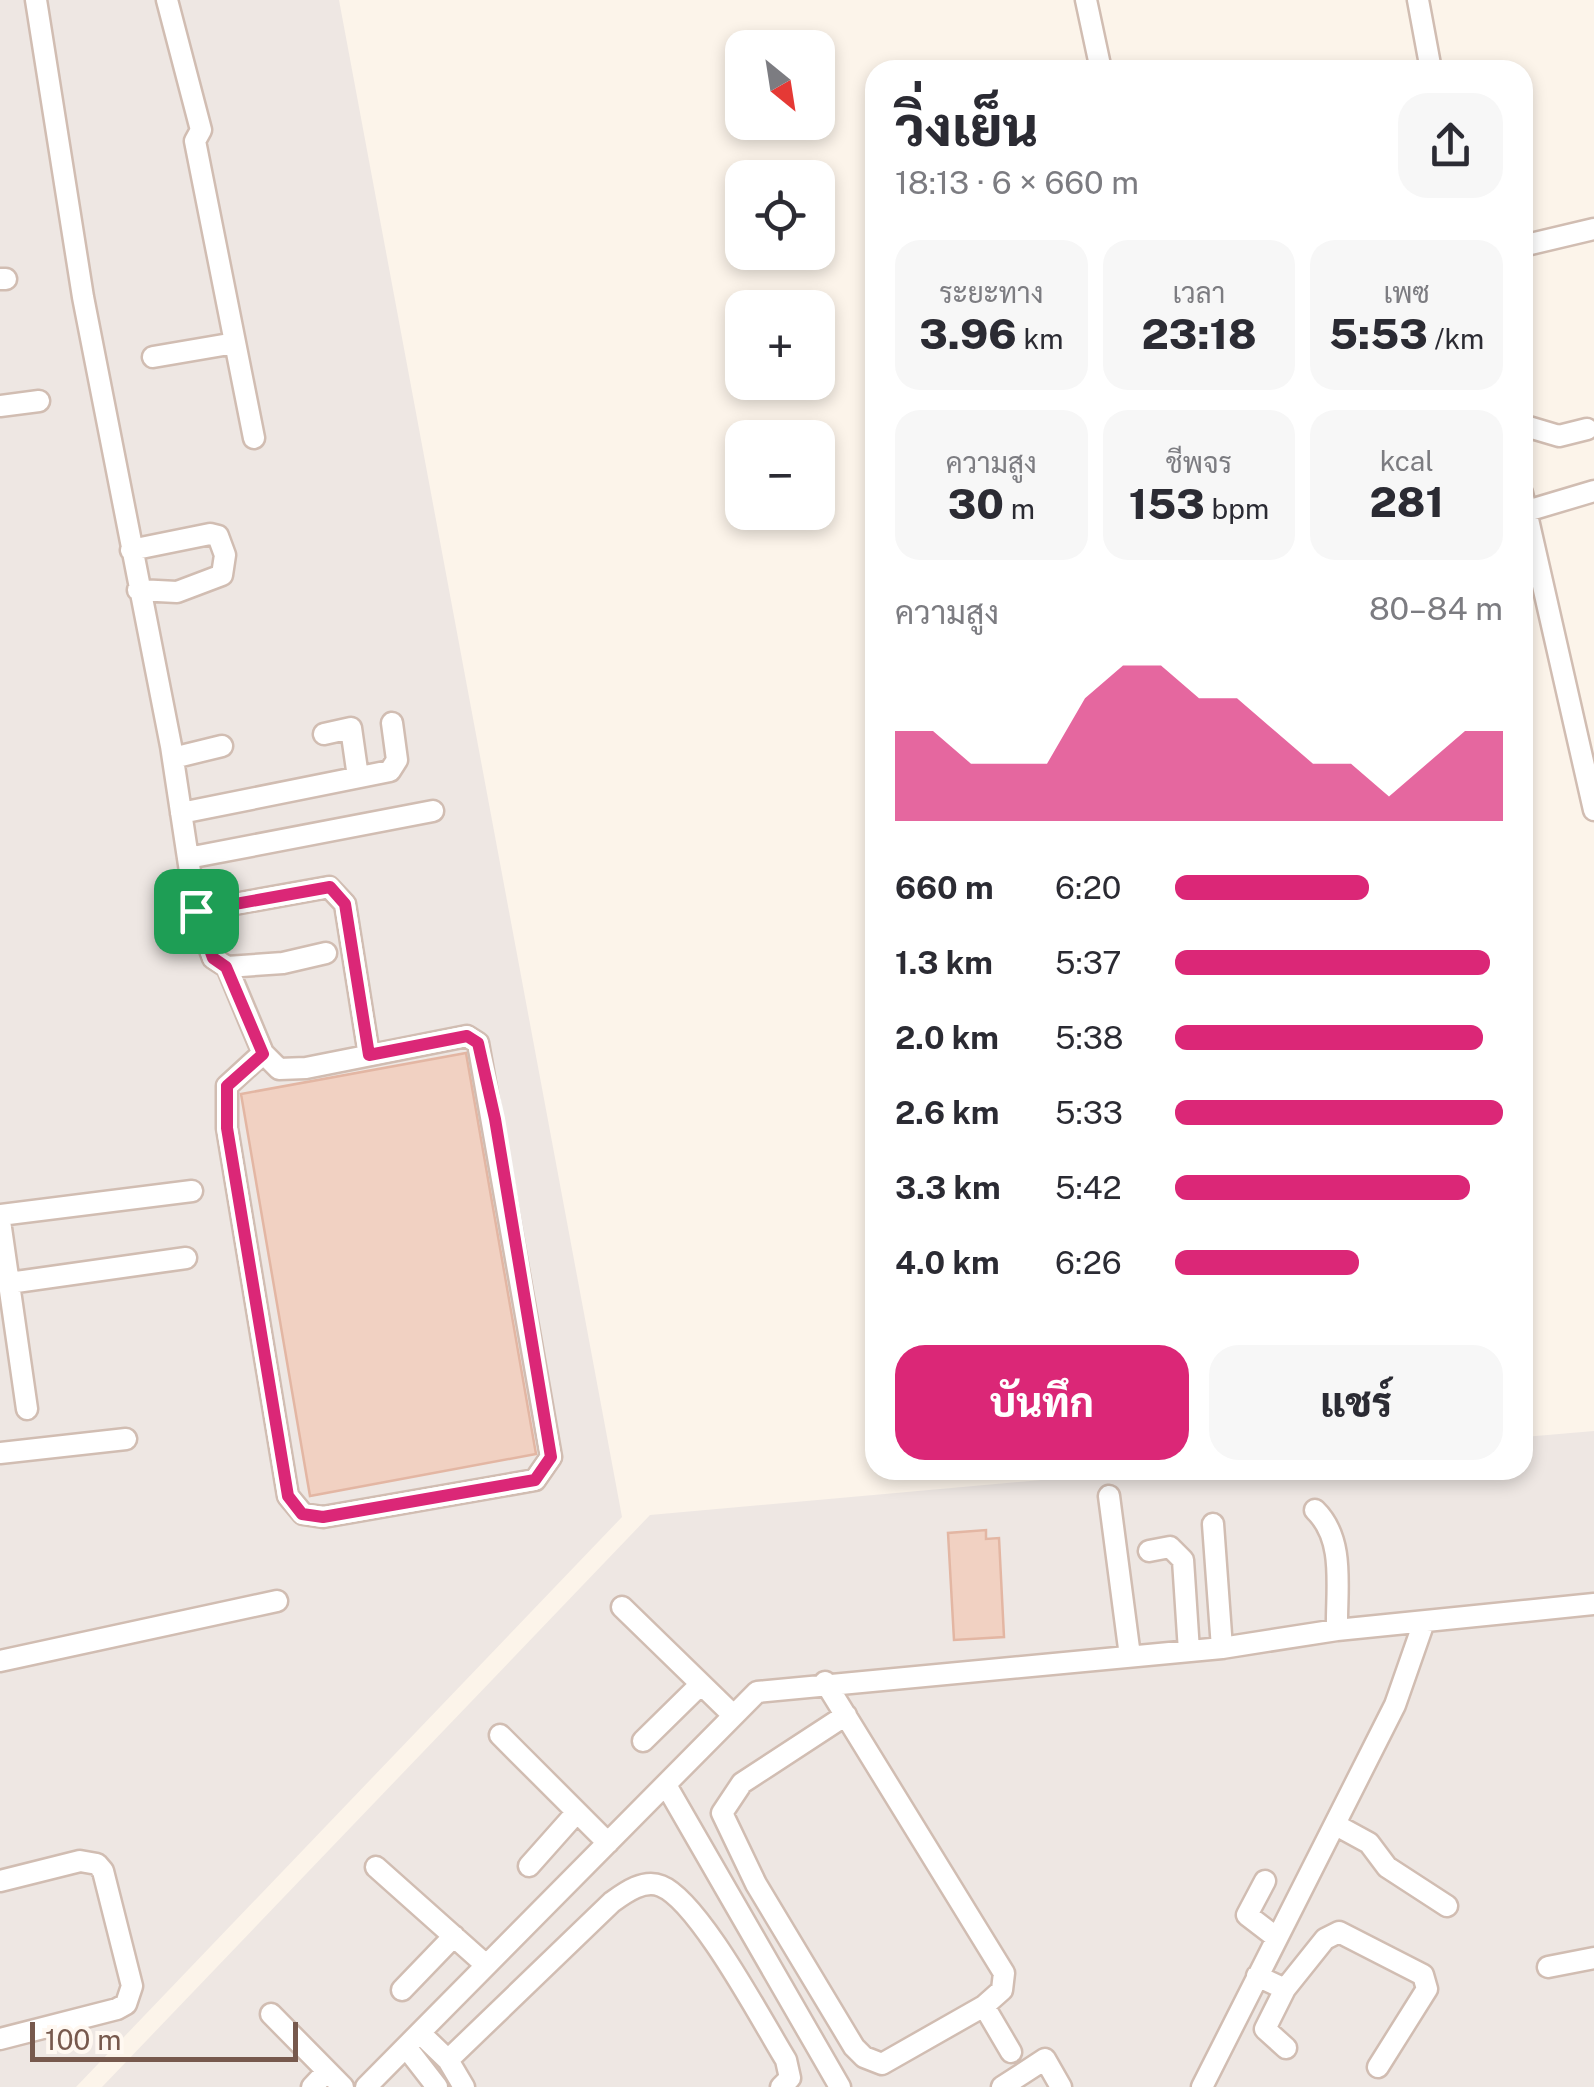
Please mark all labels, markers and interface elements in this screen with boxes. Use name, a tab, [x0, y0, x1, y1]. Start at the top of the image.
north arrow	[725, 30, 835, 140]
map controls	[725, 30, 835, 530]
button: share	[1398, 93, 1503, 198]
text: วิ่งเย็น	[895, 94, 1039, 158]
button: locate	[725, 160, 835, 270]
text: 18:13 · 6 × 660 m	[895, 164, 1139, 201]
text: ระยะทาง	[939, 276, 1043, 309]
text: เวลา	[1173, 276, 1225, 309]
text: เพซ	[1384, 276, 1430, 309]
button: +	[725, 290, 835, 400]
text: 3.96	[919, 309, 1017, 358]
text: 23:18	[1141, 309, 1257, 358]
text: 5:53	[1329, 309, 1428, 358]
text: km	[1017, 322, 1063, 355]
text: /km	[1428, 322, 1484, 355]
button: −	[725, 420, 835, 530]
text: kcal	[1380, 444, 1434, 477]
text: ความสูง	[946, 446, 1037, 479]
text: ชีพจร	[1166, 446, 1232, 479]
text: 281	[1369, 477, 1444, 526]
text: 30	[948, 479, 1004, 528]
text: 153	[1129, 479, 1205, 528]
text: m	[1004, 492, 1035, 525]
text: bpm	[1205, 492, 1269, 525]
text: 80–84 m	[1369, 590, 1503, 627]
text: ความสูง	[895, 594, 999, 631]
pin	[154, 869, 239, 954]
text: 660 m	[895, 869, 994, 906]
text: 6:20	[1055, 869, 1121, 906]
icon: arrive	[169, 884, 224, 939]
text: 1.3 km	[895, 944, 993, 981]
text: 5:37	[1055, 944, 1122, 981]
text: 2.0 km	[895, 1019, 999, 1056]
text: 5:38	[1055, 1019, 1123, 1056]
text: 2.6 km	[895, 1094, 1000, 1131]
text: 5:33	[1055, 1094, 1123, 1131]
text: 3.3 km	[895, 1169, 1001, 1206]
text: 5:42	[1055, 1169, 1122, 1206]
text: 4.0 km	[895, 1244, 1000, 1281]
text: 6:26	[1055, 1244, 1122, 1281]
button: บันทึก	[895, 1345, 1189, 1460]
button: แชร์	[1209, 1345, 1503, 1460]
scale bar	[30, 2017, 298, 2062]
text: 100 m	[45, 2023, 122, 2056]

